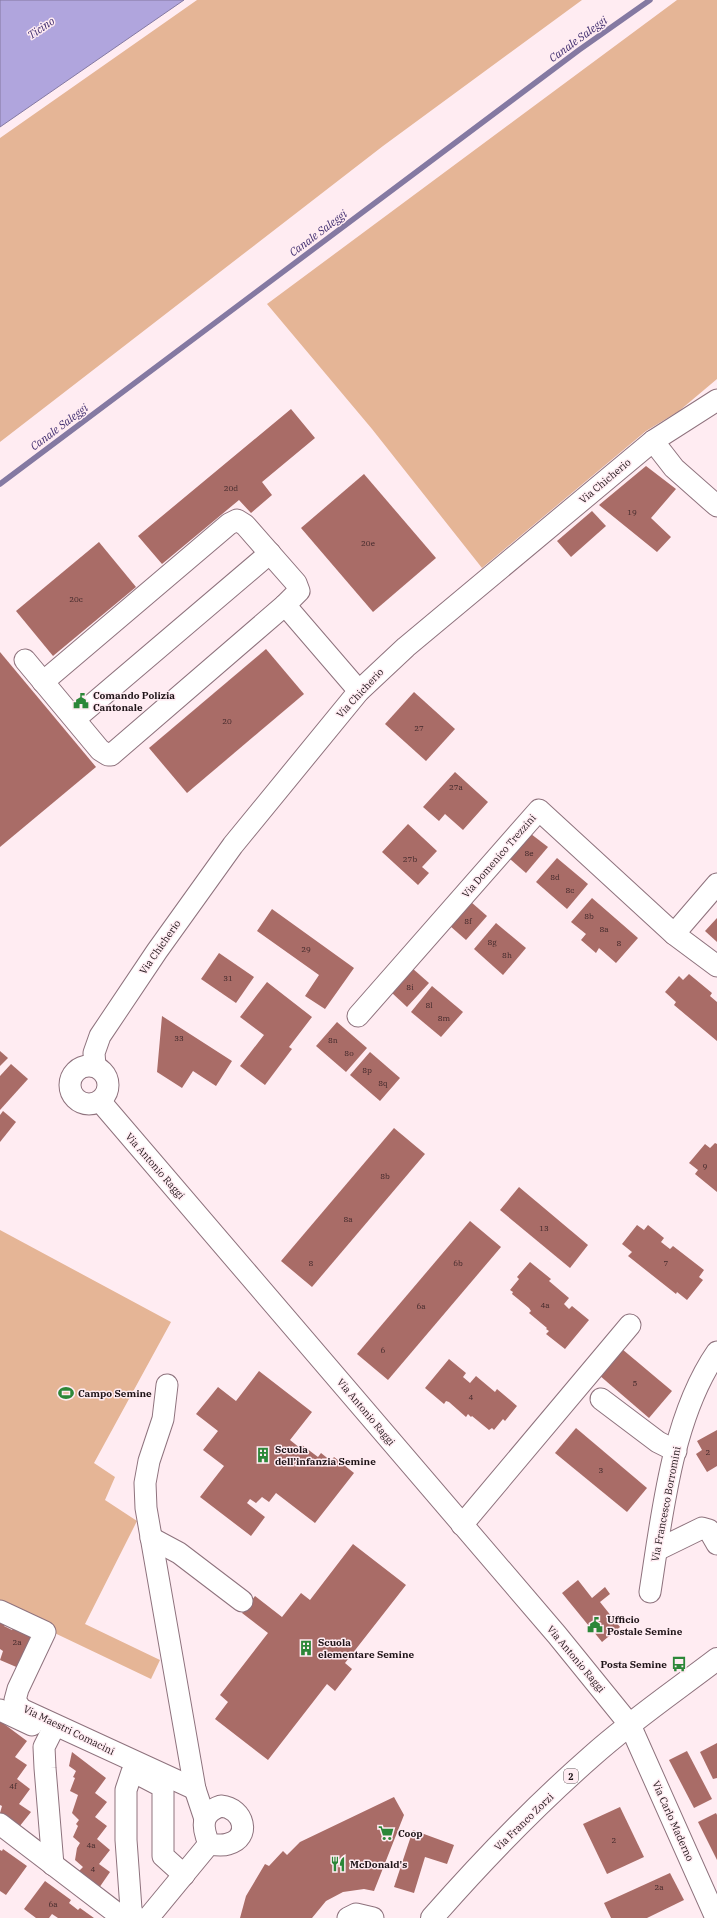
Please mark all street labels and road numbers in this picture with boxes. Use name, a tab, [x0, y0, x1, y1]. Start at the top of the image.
street label: Via Chicherio	[577, 455, 634, 506]
street label: Via Chicherio	[334, 665, 387, 721]
street label: Via Domenico Trezzini	[459, 812, 539, 900]
street label: Via Chicherio	[137, 917, 184, 977]
street label: Via Antonio Raggi	[123, 1130, 187, 1202]
street label: Via Antonio Raggi	[334, 1376, 398, 1448]
street label: Via Francesco Borromini	[648, 1445, 684, 1563]
street label: Via Antonio Raggi	[544, 1623, 608, 1695]
street label: Via Maestri Comacini	[21, 1702, 117, 1758]
road number: 2	[564, 1769, 578, 1783]
street label: Via Carlo Maderno	[649, 1779, 697, 1864]
street label: Via Franco Zorzi	[492, 1790, 556, 1854]

